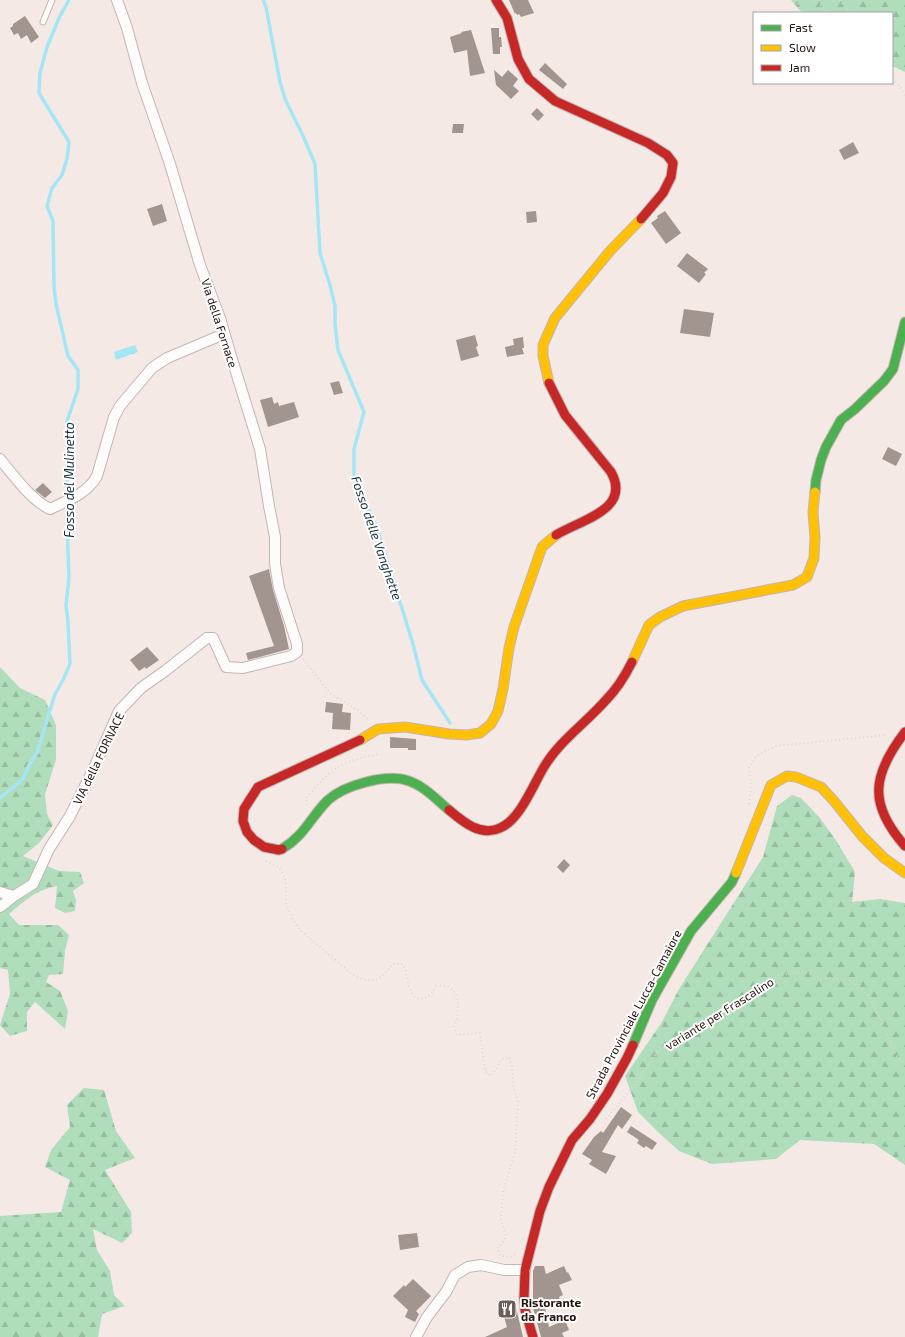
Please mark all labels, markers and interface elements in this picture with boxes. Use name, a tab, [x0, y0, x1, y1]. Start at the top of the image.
legend	[753, 12, 893, 84]
text: Fast	[789, 20, 813, 34]
text: Slow	[789, 40, 816, 54]
text: Jam	[789, 60, 810, 74]
street label: Via della Fornace	[199, 277, 241, 369]
water label: Fosso del Mulinetto	[61, 422, 77, 538]
water label: Fosso delle Vanghette	[348, 474, 406, 602]
street label: VIA della FORNACE	[70, 709, 127, 807]
street label: Strada Provinciale Lucca-Camaiore	[582, 927, 684, 1101]
street label: variante per Frascalino	[662, 974, 776, 1052]
place label: Ristorante da Franco	[521, 1295, 582, 1323]
restaurant icon: Ristorante da Franco	[496, 1298, 518, 1320]

